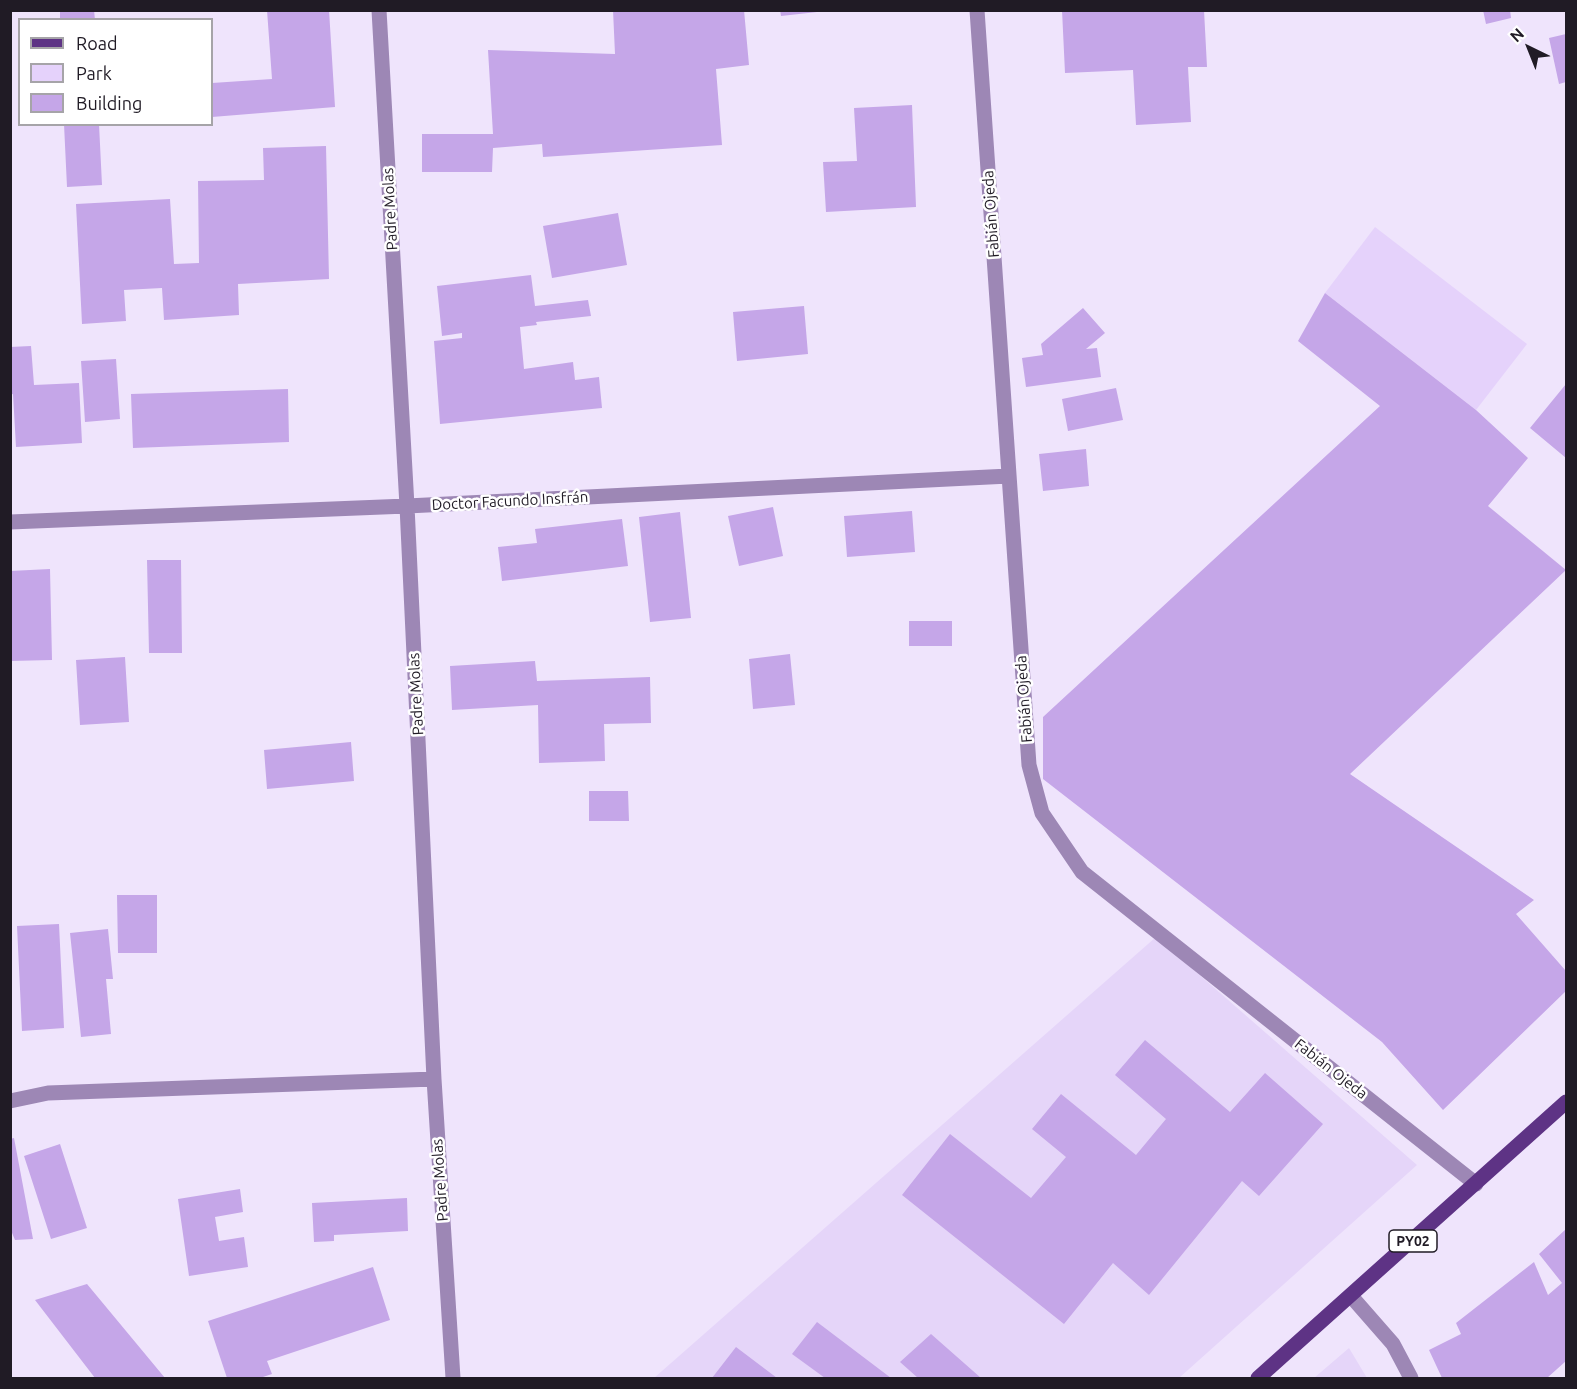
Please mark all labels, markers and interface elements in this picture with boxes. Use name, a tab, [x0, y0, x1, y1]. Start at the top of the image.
legend	[18, 18, 213, 126]
north arrow	[1499, 18, 1559, 78]
text: N	[1506, 24, 1527, 45]
text: Road	[76, 33, 118, 53]
text: Park	[76, 63, 112, 83]
text: Building	[76, 93, 142, 113]
street label: Padre Molas	[379, 167, 401, 251]
street label: Fabián Ojeda	[979, 170, 1003, 258]
street label: Doctor Facundo Insfrán	[431, 488, 589, 514]
street label: Padre Molas	[405, 652, 427, 736]
street label: Fabián Ojeda	[1012, 655, 1036, 743]
street label: Fabián Ojeda	[1291, 1035, 1371, 1103]
street label: Padre Molas	[428, 1138, 452, 1222]
road number: PY02	[1389, 1230, 1437, 1252]

